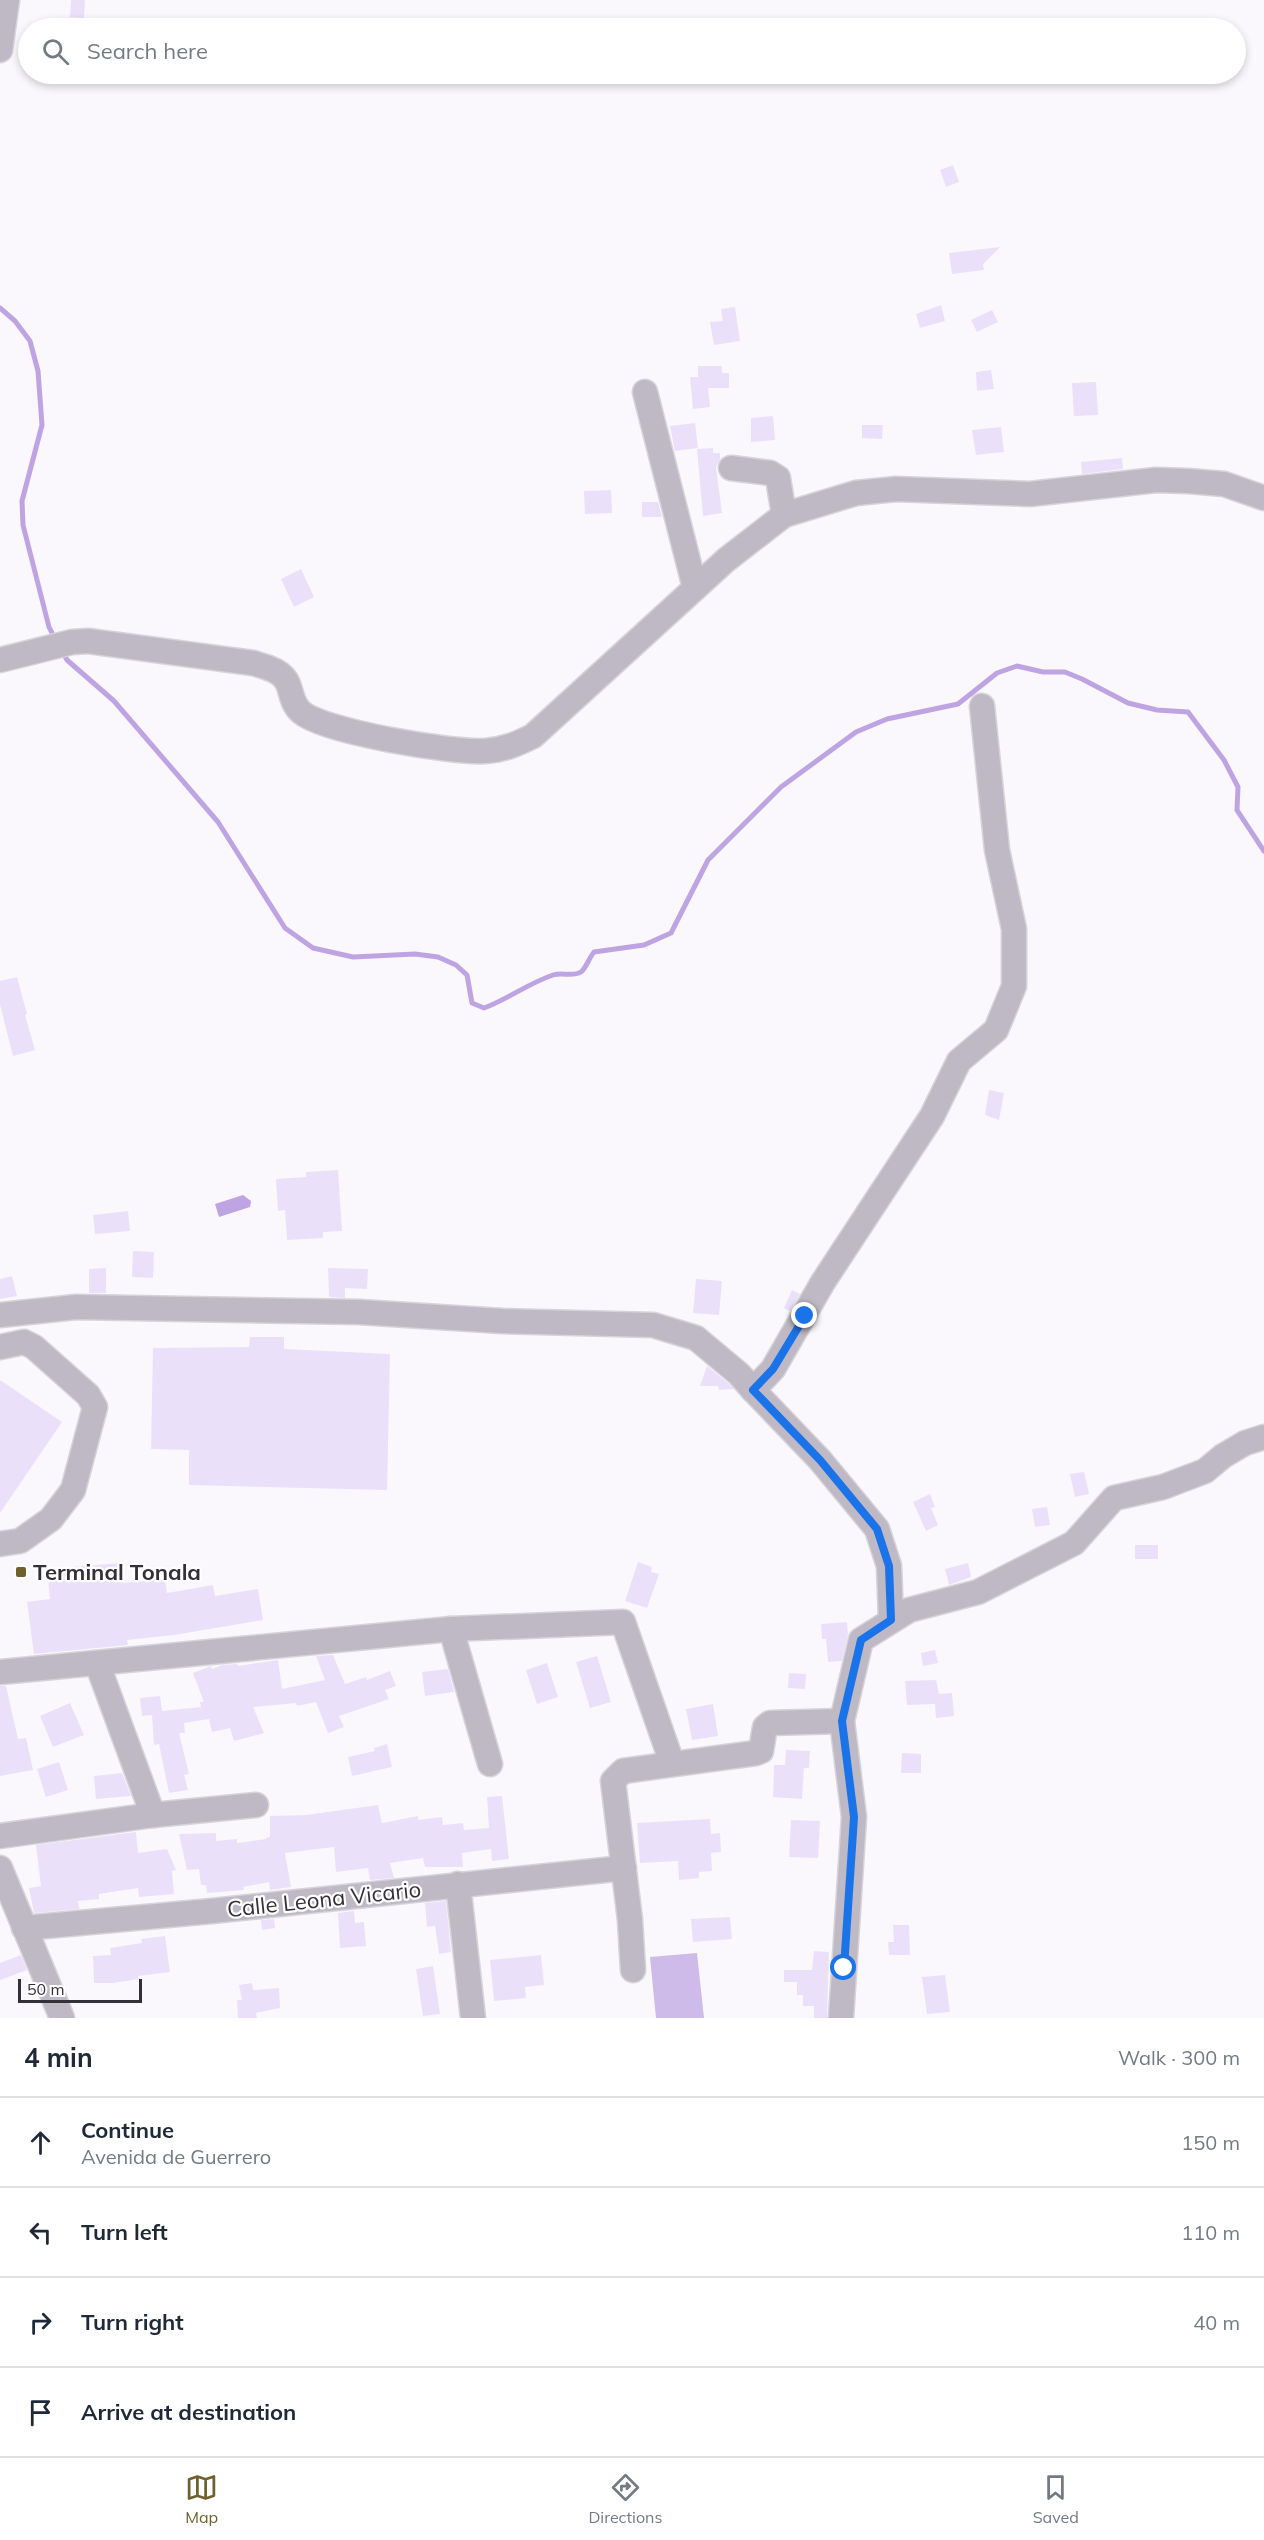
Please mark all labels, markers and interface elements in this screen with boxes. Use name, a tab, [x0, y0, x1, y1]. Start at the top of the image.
search box	[18, 18, 1246, 84]
icon: search	[39, 35, 72, 68]
text: Search here	[87, 37, 208, 65]
route end	[791, 1302, 817, 1328]
place label: Terminal Tonala	[33, 1558, 201, 1586]
marker: Terminal Tonala	[14, 1565, 28, 1579]
street label: Calle Leona Vicario	[226, 1875, 422, 1923]
route start	[830, 1954, 856, 1980]
scale bar	[18, 1976, 142, 2004]
text: 50 m	[27, 1979, 64, 1999]
text: 4 min	[24, 2041, 93, 2074]
text: Walk · 300 m	[1118, 2045, 1240, 2070]
text: Continue	[81, 2116, 174, 2144]
icon: ahead	[24, 2126, 57, 2159]
text: 150 m	[1181, 2130, 1240, 2155]
text: Avenida de Guerrero	[81, 2144, 271, 2169]
icon: left	[24, 2216, 57, 2249]
text: Turn left	[81, 2218, 168, 2246]
text: 110 m	[1181, 2220, 1240, 2245]
icon: right	[24, 2306, 57, 2339]
text: Turn right	[81, 2308, 184, 2336]
text: 40 m	[1193, 2310, 1240, 2335]
icon: arrive	[24, 2396, 57, 2429]
text: Arrive at destination	[81, 2398, 296, 2426]
tab: Map	[185, 2471, 218, 2527]
tab: Directions	[588, 2471, 662, 2527]
tab: Saved	[1033, 2471, 1079, 2527]

